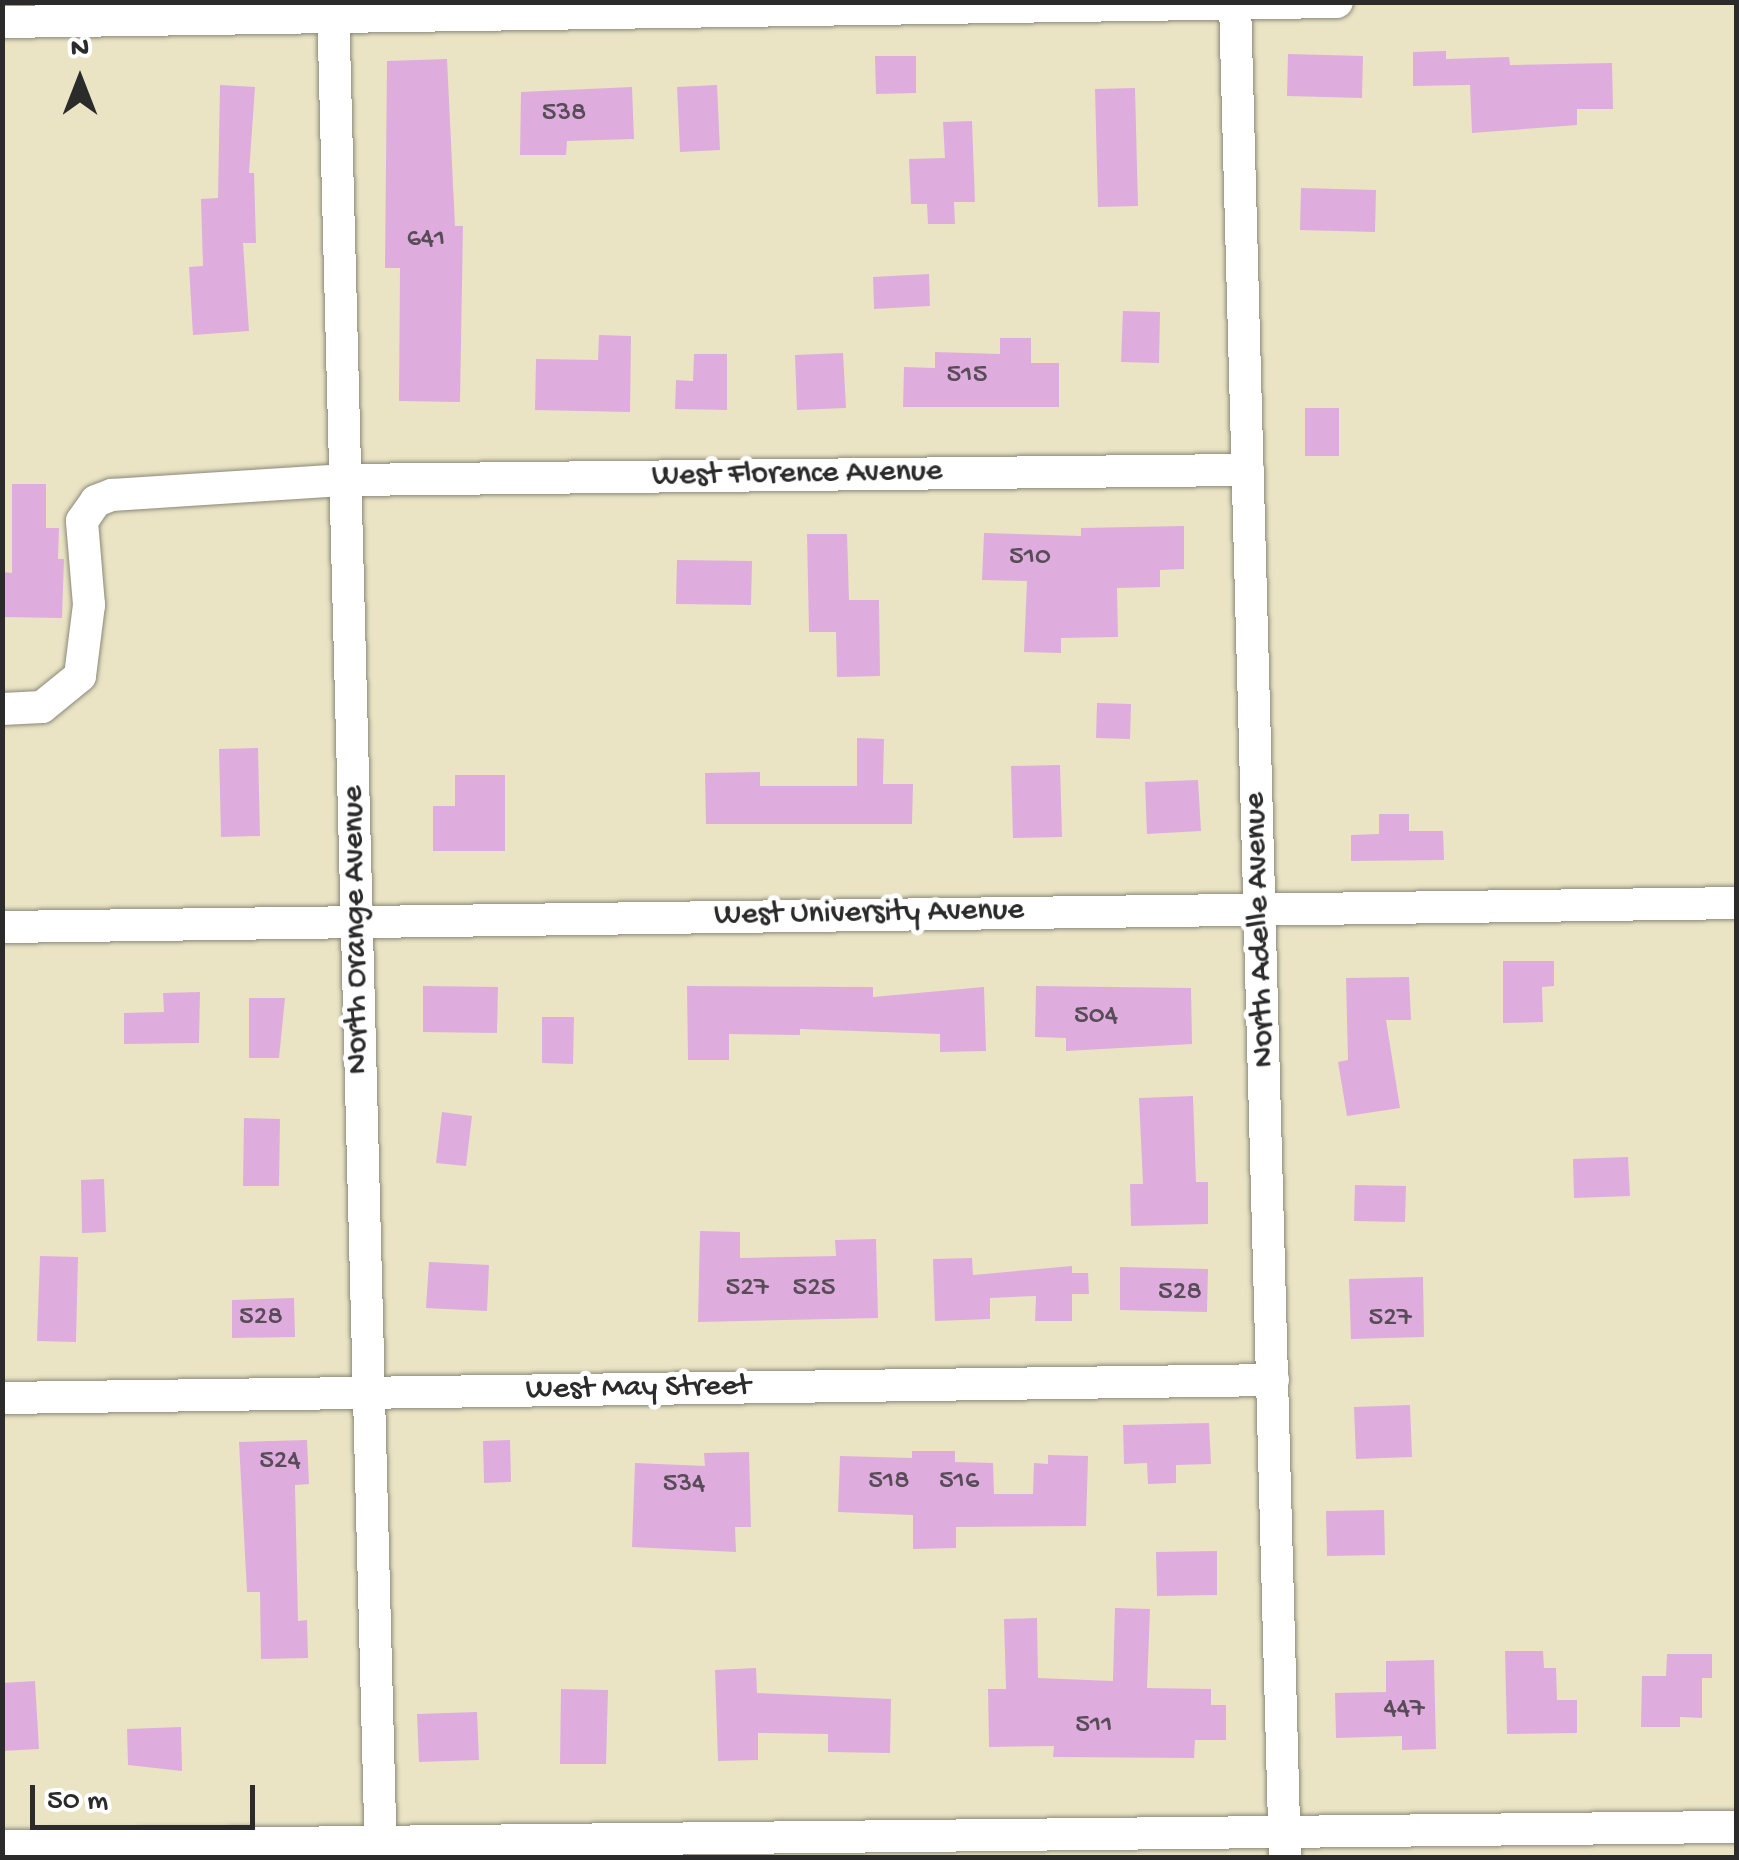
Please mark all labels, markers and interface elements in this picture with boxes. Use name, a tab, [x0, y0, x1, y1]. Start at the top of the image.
north arrow	[30, 30, 130, 130]
text: N	[71, 33, 89, 66]
house number: 538	[542, 97, 586, 131]
house number: 641	[407, 223, 445, 257]
house number: 515	[947, 359, 987, 393]
street label: West Florence Avenue	[651, 453, 943, 497]
house number: 510	[1009, 541, 1051, 575]
street label: North Orange Avenue	[335, 785, 379, 1075]
street label: North Adelle Avenue	[1237, 792, 1285, 1068]
street label: West University Avenue	[714, 892, 1024, 936]
house number: 504	[1074, 1000, 1118, 1034]
house number: 527	[725, 1272, 769, 1306]
house number: 525	[792, 1272, 836, 1306]
house number: 528	[1158, 1276, 1202, 1310]
house number: 528	[239, 1301, 283, 1335]
house number: 527	[1368, 1302, 1412, 1336]
street label: West May Street	[525, 1368, 751, 1410]
house number: 524	[259, 1445, 301, 1479]
house number: 518	[868, 1465, 910, 1499]
house number: 516	[939, 1465, 979, 1499]
house number: 534	[663, 1468, 705, 1502]
house number: 447	[1383, 1693, 1425, 1727]
house number: 511	[1075, 1709, 1113, 1743]
scale bar	[35, 1765, 260, 1827]
text: 50 m	[47, 1785, 108, 1820]

